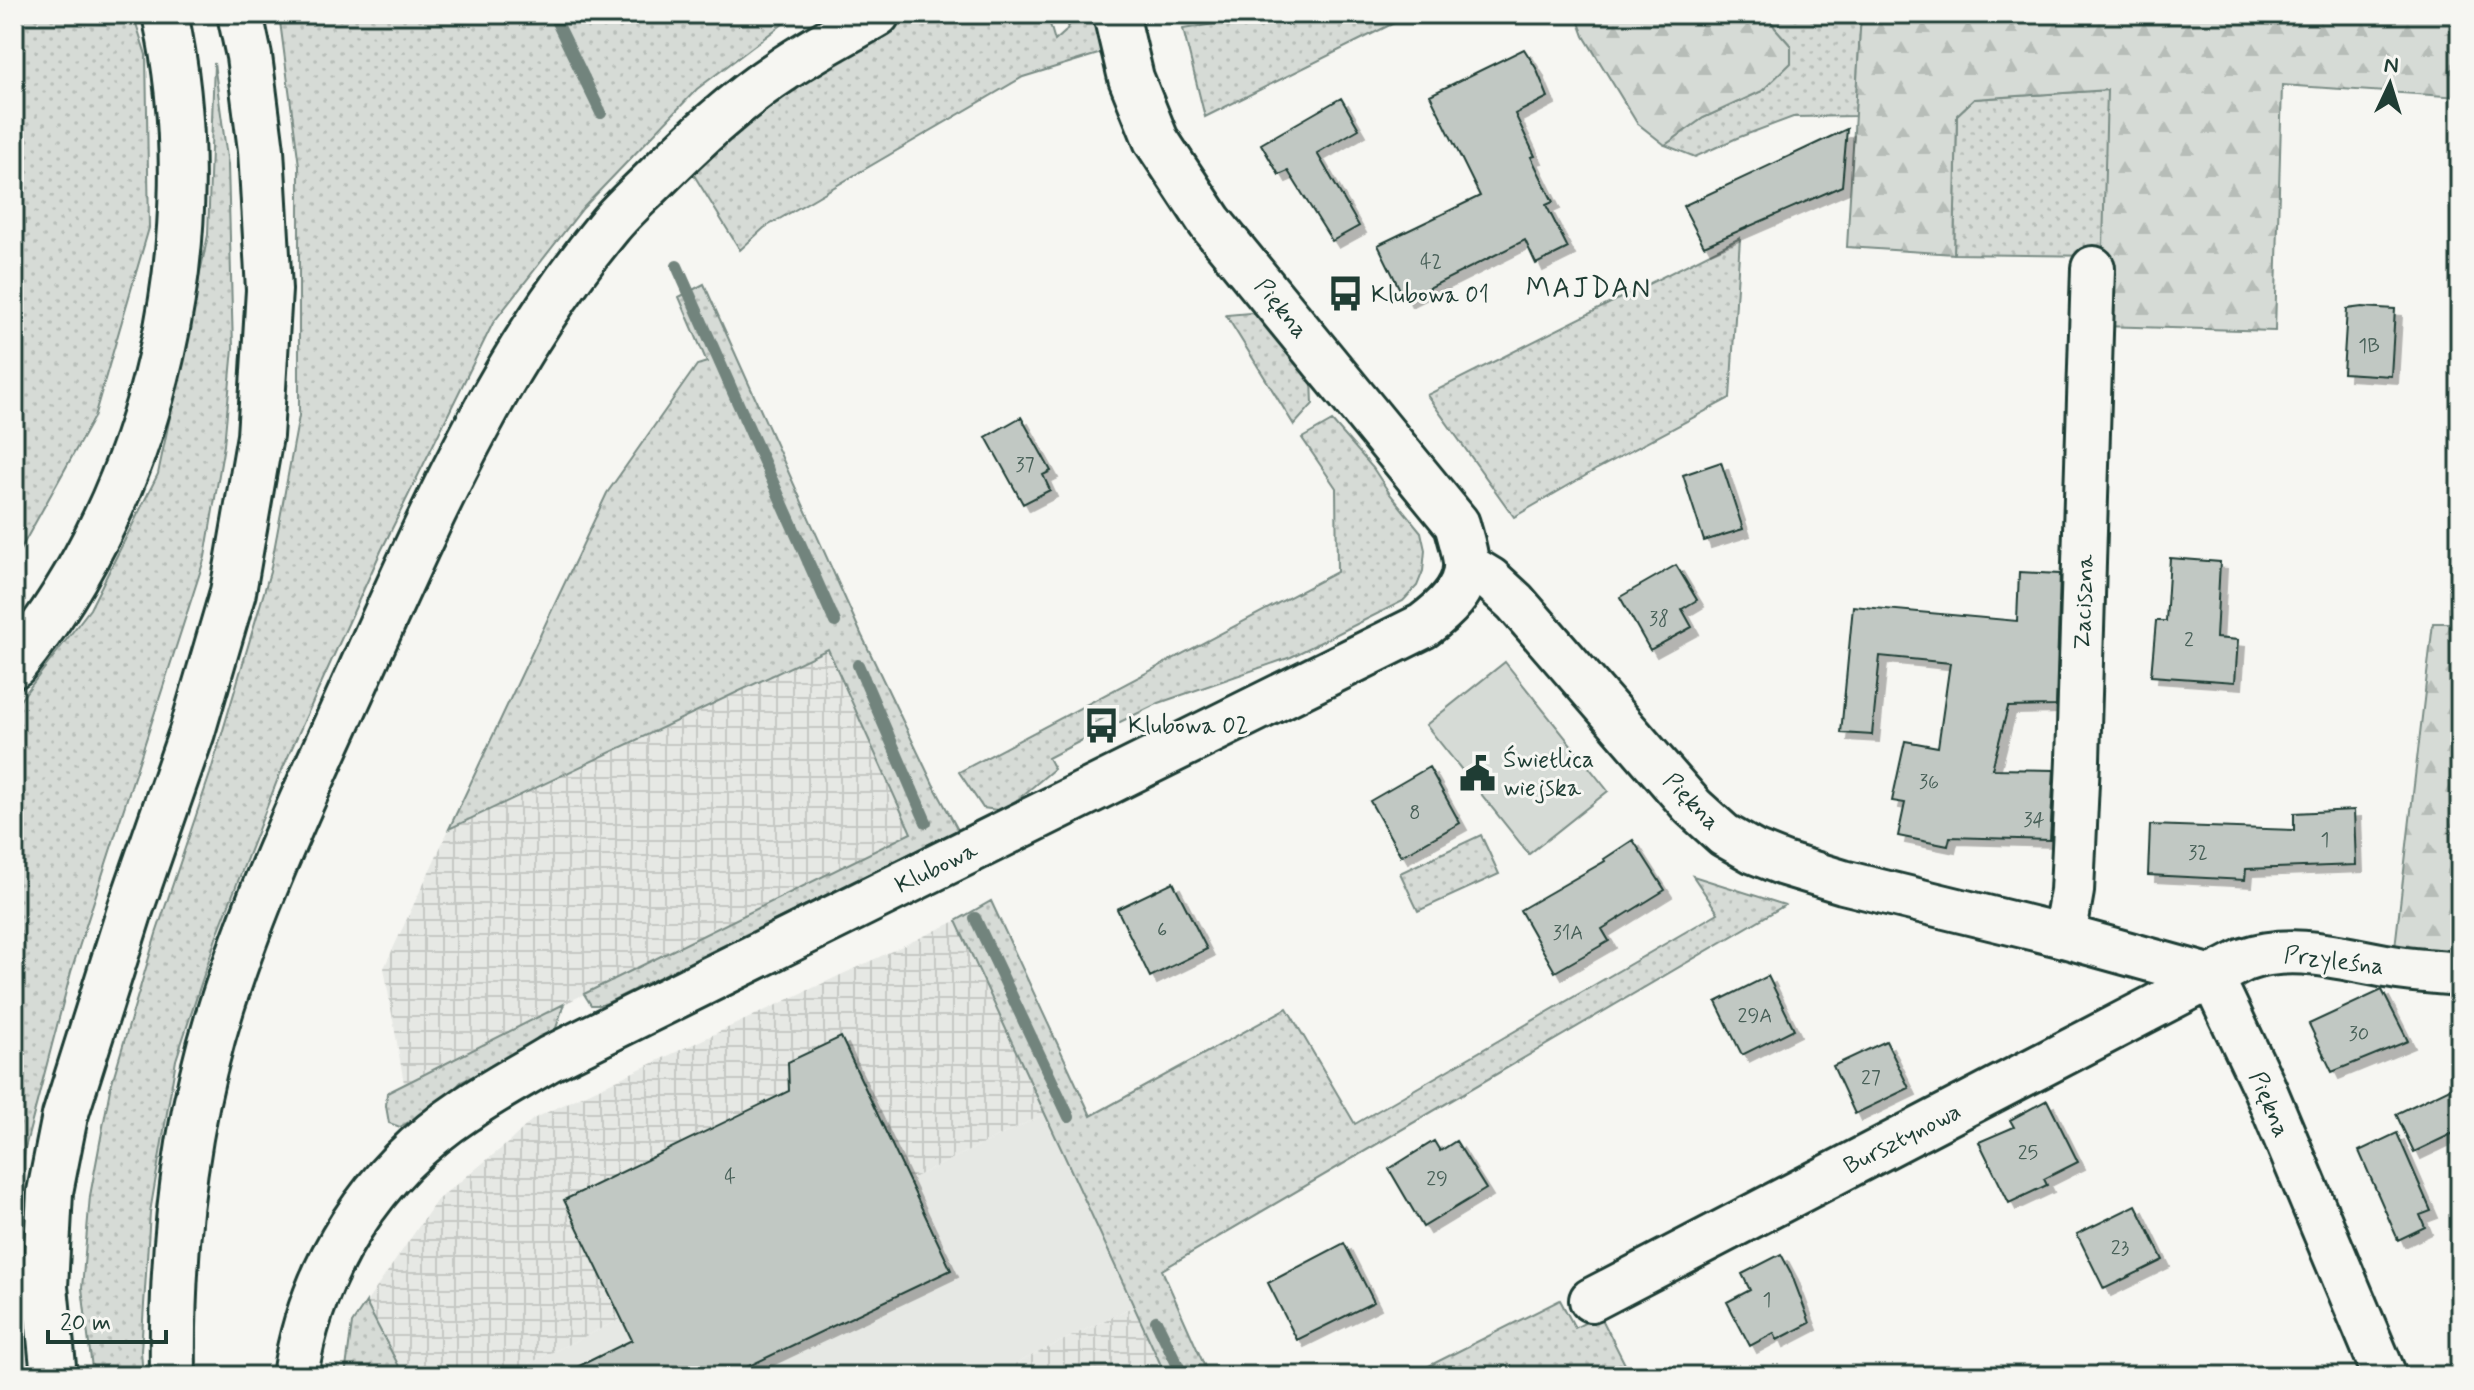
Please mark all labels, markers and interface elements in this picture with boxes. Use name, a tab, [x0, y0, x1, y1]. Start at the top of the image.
north arrow	[2350, 44, 2430, 124]
text: N	[2383, 52, 2400, 81]
house number: 42	[1420, 249, 1442, 276]
district label: MAJDAN	[1526, 271, 1652, 308]
street label: Piękna	[1247, 272, 1315, 346]
bus stop icon: Klubowa 01	[1326, 275, 1364, 313]
place label: Klubowa 01	[1371, 280, 1489, 311]
house number: 1B	[2358, 333, 2380, 360]
house number: 37	[1015, 452, 1035, 479]
street label: Zaciszna	[2067, 553, 2102, 650]
house number: 38	[1649, 606, 1669, 633]
house number: 2	[2184, 627, 2194, 654]
bus stop icon: Klubowa 02	[1083, 706, 1121, 744]
place label: Klubowa 02	[1128, 711, 1248, 742]
place label: Świetlica wiejska	[1503, 744, 1594, 804]
public building icon: Świetlica wiejska	[1458, 754, 1496, 792]
street label: Piękna	[1656, 766, 1726, 838]
house number: 36	[1919, 769, 1939, 796]
house number: 8	[1409, 800, 1421, 827]
house number: 34	[2023, 807, 2045, 834]
house number: 1	[2321, 827, 2329, 854]
street label: Klubowa	[890, 835, 983, 902]
house number: 32	[2188, 840, 2208, 867]
house number: 6	[1157, 917, 1167, 944]
house number: 31A	[1553, 920, 1583, 947]
street label: Przyleśna	[2282, 940, 2386, 983]
house number: 29A	[1738, 1003, 1772, 1030]
house number: 30	[2349, 1021, 2369, 1048]
house number: 27	[1861, 1065, 1881, 1092]
street label: Piękna	[2241, 1067, 2296, 1142]
street label: Bursztynowa	[1839, 1097, 1967, 1182]
house number: 25	[2018, 1140, 2038, 1167]
house number: 4	[724, 1164, 736, 1191]
house number: 29	[1426, 1166, 1448, 1193]
house number: 23	[2111, 1235, 2129, 1262]
house number: 1	[1763, 1287, 1771, 1314]
scale bar	[48, 1294, 166, 1344]
text: 20 m	[60, 1308, 111, 1339]

